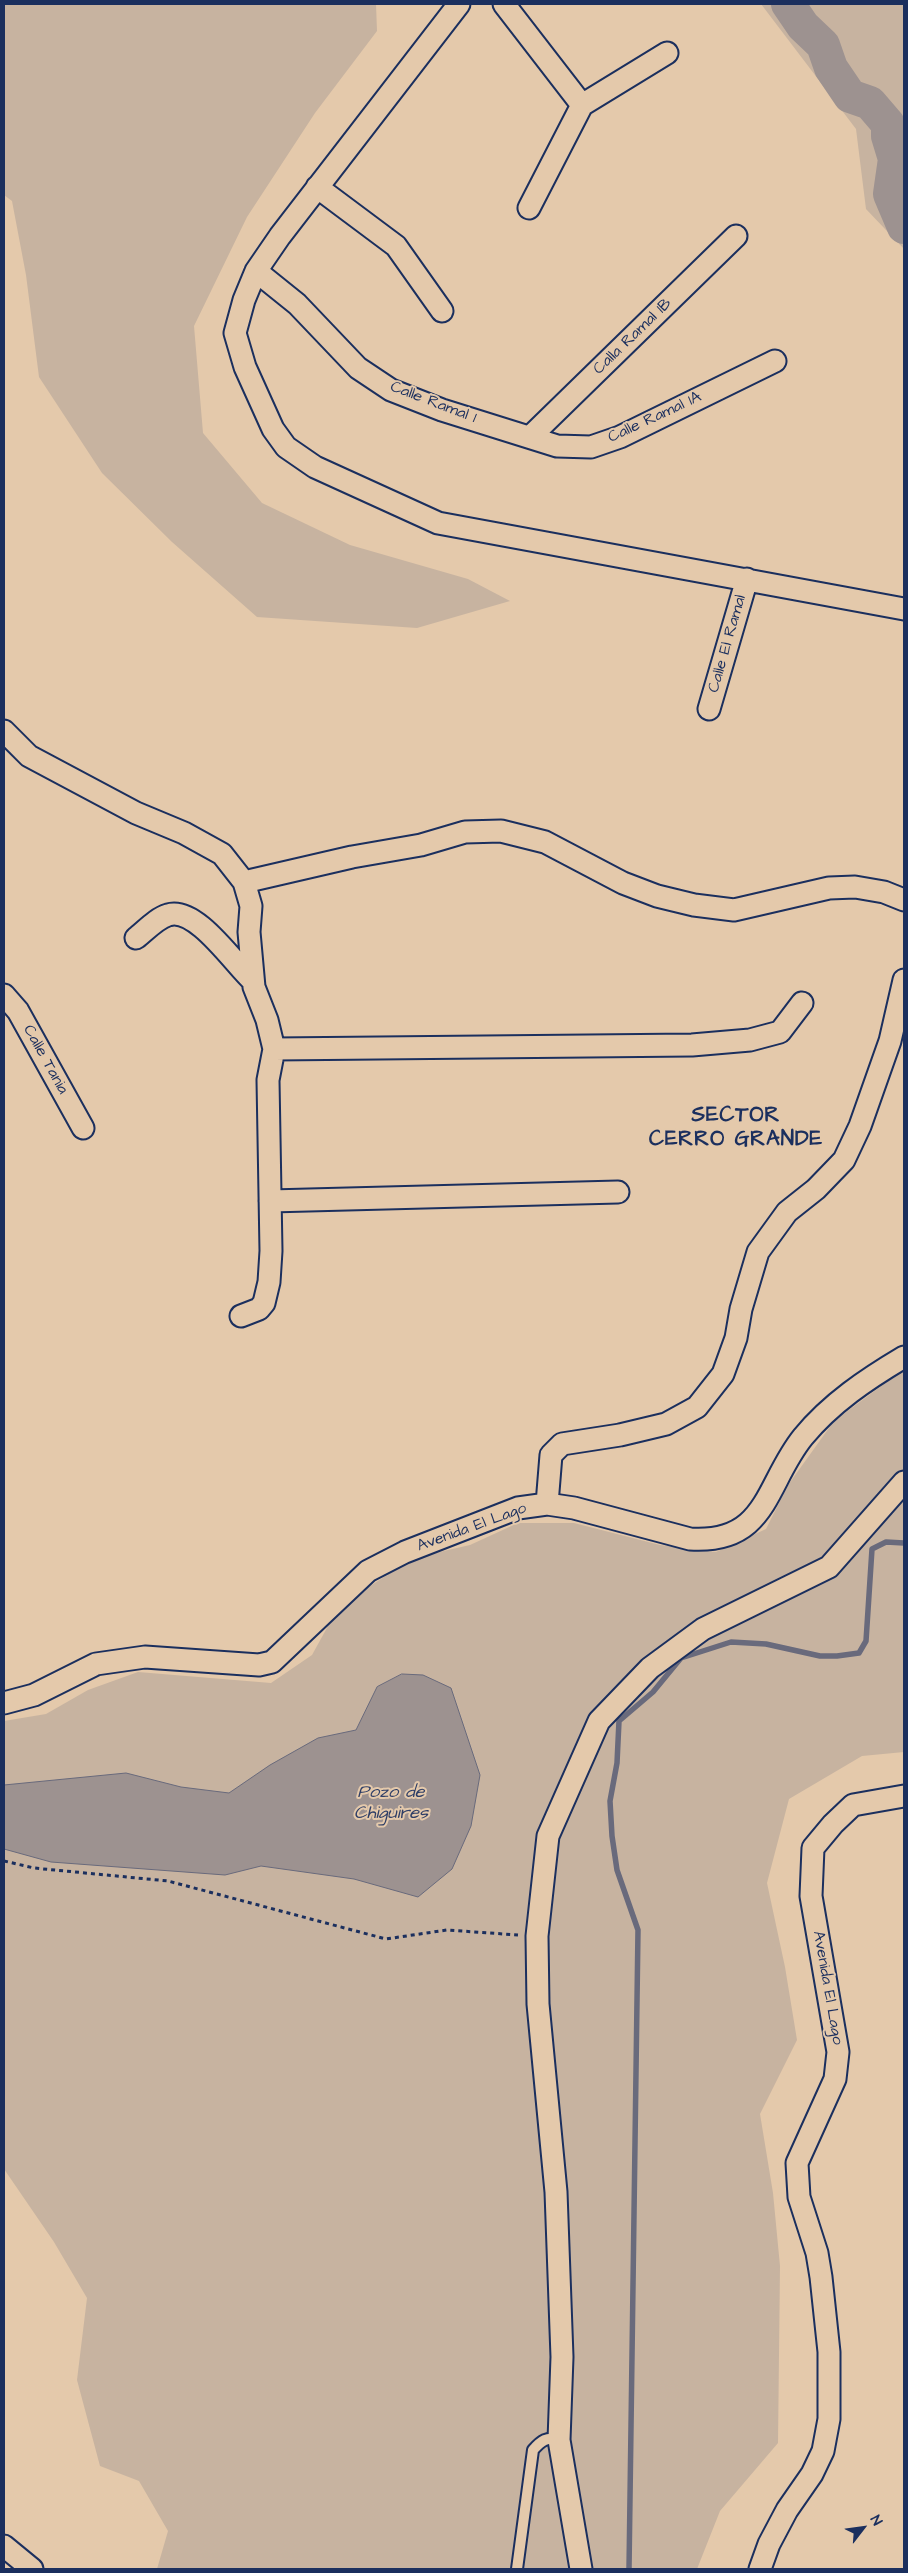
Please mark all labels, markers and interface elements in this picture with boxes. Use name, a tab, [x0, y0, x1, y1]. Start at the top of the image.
street label: Calla Ramal 1B	[590, 295, 676, 379]
street label: Calle Ramal 1	[387, 378, 479, 428]
street label: Calle Ramal 1A	[605, 388, 705, 448]
street label: Calle El Ramal	[705, 593, 751, 695]
street label: Calle Tania	[18, 1022, 72, 1098]
district label: SECTOR CERRO GRANDE	[648, 1104, 824, 1154]
street label: Avenida El Lago	[415, 1499, 529, 1557]
water label: Pozo de Chiguires	[354, 1782, 428, 1825]
street label: Avenida El Lago	[808, 1930, 846, 2046]
north arrow	[838, 2503, 888, 2553]
text: N	[865, 2512, 887, 2529]

